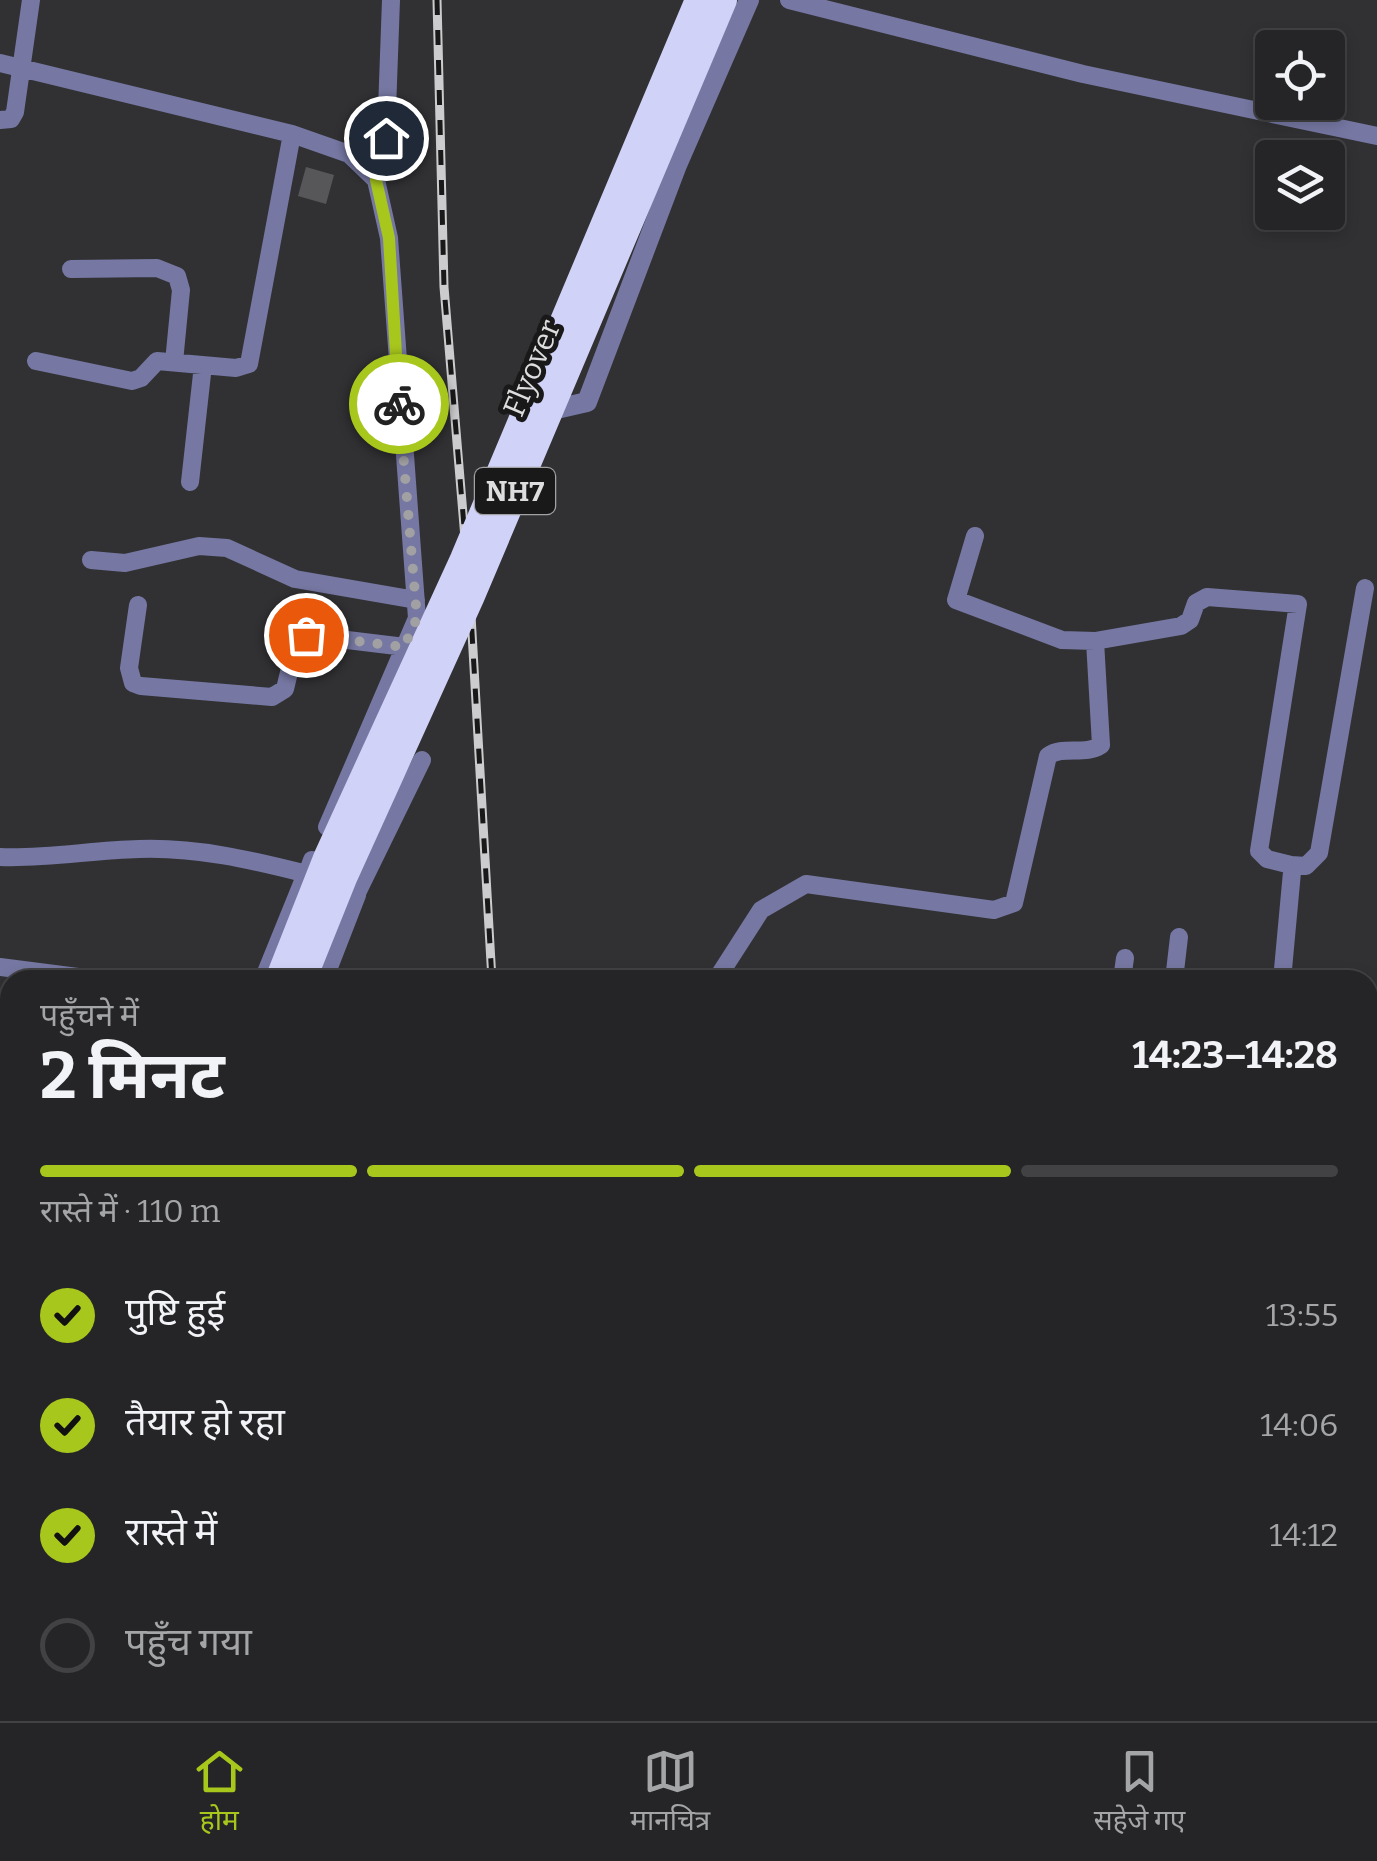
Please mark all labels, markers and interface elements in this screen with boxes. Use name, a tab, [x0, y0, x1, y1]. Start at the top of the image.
map controls	[1255, 30, 1345, 230]
button: locate	[1255, 30, 1345, 120]
pin	[344, 96, 429, 181]
icon: home	[359, 111, 414, 166]
button: layers	[1255, 140, 1345, 230]
street label: Flyover	[496, 314, 568, 422]
courier	[349, 354, 449, 454]
icon: bike	[372, 377, 427, 432]
road number: NH7	[475, 468, 555, 514]
pin	[264, 593, 349, 678]
icon: bag	[279, 608, 334, 663]
text: पहुँचने में	[40, 996, 139, 1034]
text: 14:23–14:28	[1132, 1032, 1338, 1078]
text: 2 मिनट	[40, 1037, 225, 1115]
text: रास्ते में · 110 m	[40, 1192, 221, 1230]
icon: check	[40, 1288, 95, 1343]
text: पुष्टि हुई	[125, 1289, 225, 1335]
text: 13:55	[1266, 1296, 1338, 1334]
icon: check	[40, 1398, 95, 1453]
text: तैयार हो रहा	[125, 1399, 285, 1445]
text: 14:06	[1260, 1406, 1338, 1444]
icon: check	[40, 1508, 95, 1563]
text: रास्ते में	[125, 1509, 217, 1555]
text: 14:12	[1269, 1516, 1338, 1554]
text: पहुँच गया	[125, 1619, 252, 1665]
tab: होम	[192, 1744, 247, 1841]
tab: मानचित्र	[630, 1744, 710, 1841]
tab: सहेजे गए	[1094, 1744, 1185, 1841]

